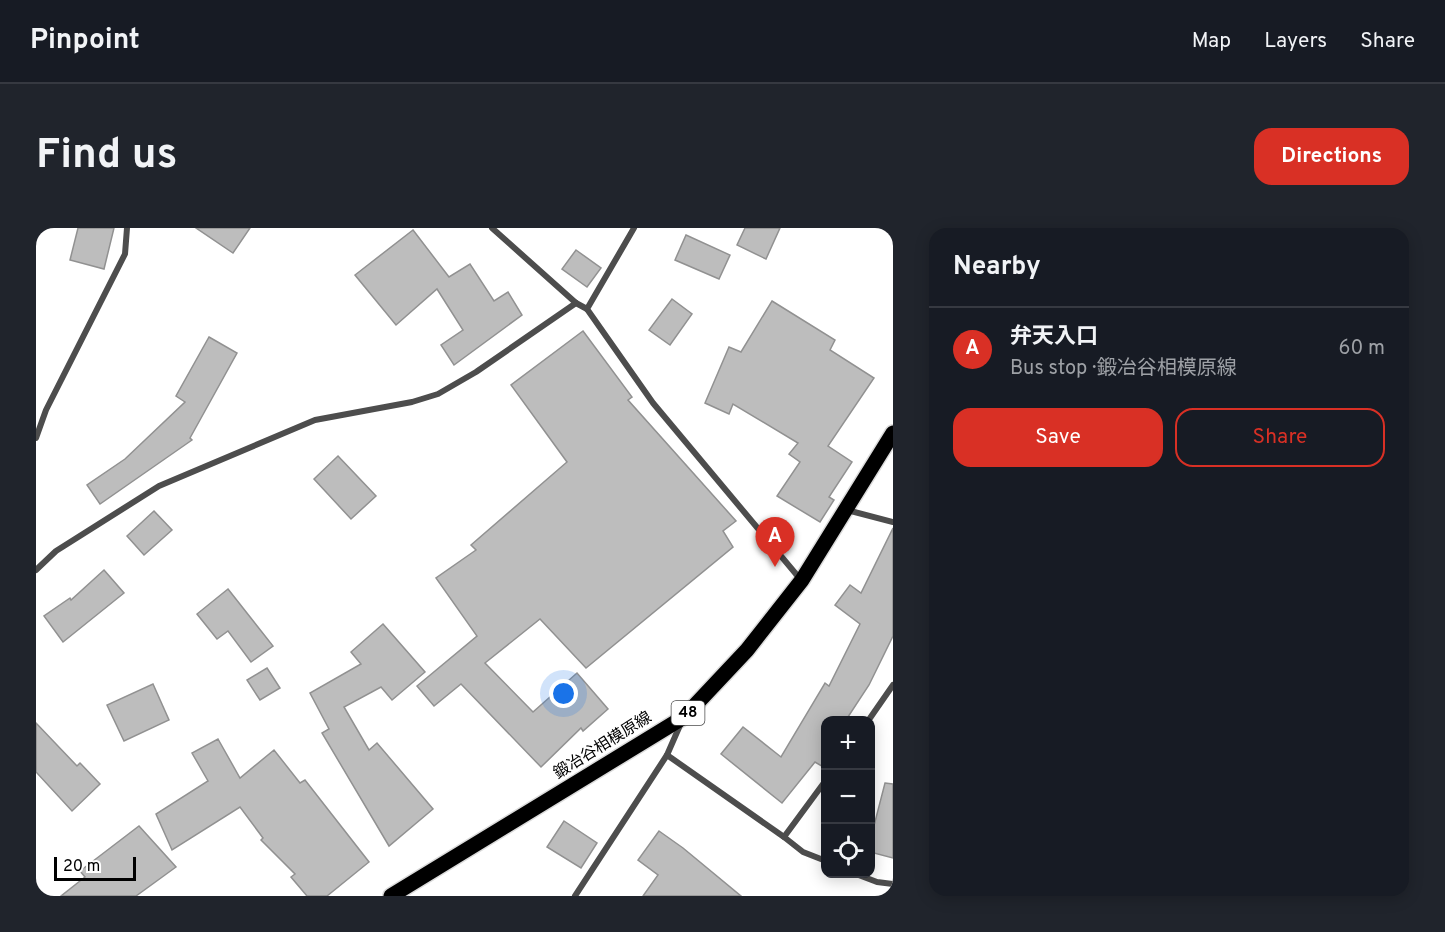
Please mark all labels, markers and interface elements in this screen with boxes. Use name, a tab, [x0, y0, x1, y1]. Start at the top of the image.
text: Pinpoint	[30, 23, 140, 59]
text: Map	[1192, 28, 1231, 55]
text: Layers	[1264, 28, 1327, 55]
text: Share	[1360, 28, 1415, 55]
button: Directions	[1254, 128, 1409, 185]
text: Find us	[36, 130, 177, 183]
text: Nearby	[953, 251, 1041, 284]
text: 弁天入口	[1010, 324, 1098, 351]
text: A	[965, 336, 980, 362]
text: 60 m	[1339, 336, 1385, 362]
text: Bus stop · 鍛冶谷相模原線	[1010, 356, 1237, 382]
button: Save	[953, 408, 1163, 467]
button: Share	[1175, 408, 1385, 467]
pin: A	[756, 518, 794, 567]
your location	[549, 679, 578, 708]
road number: 48	[672, 701, 704, 725]
street label: 鍛冶谷相模原線	[550, 708, 656, 784]
map controls	[821, 716, 875, 878]
button: +	[821, 716, 875, 770]
button: −	[821, 770, 875, 824]
button: locate	[821, 824, 875, 878]
scale bar	[54, 854, 136, 882]
text: 20 m	[63, 857, 100, 877]

